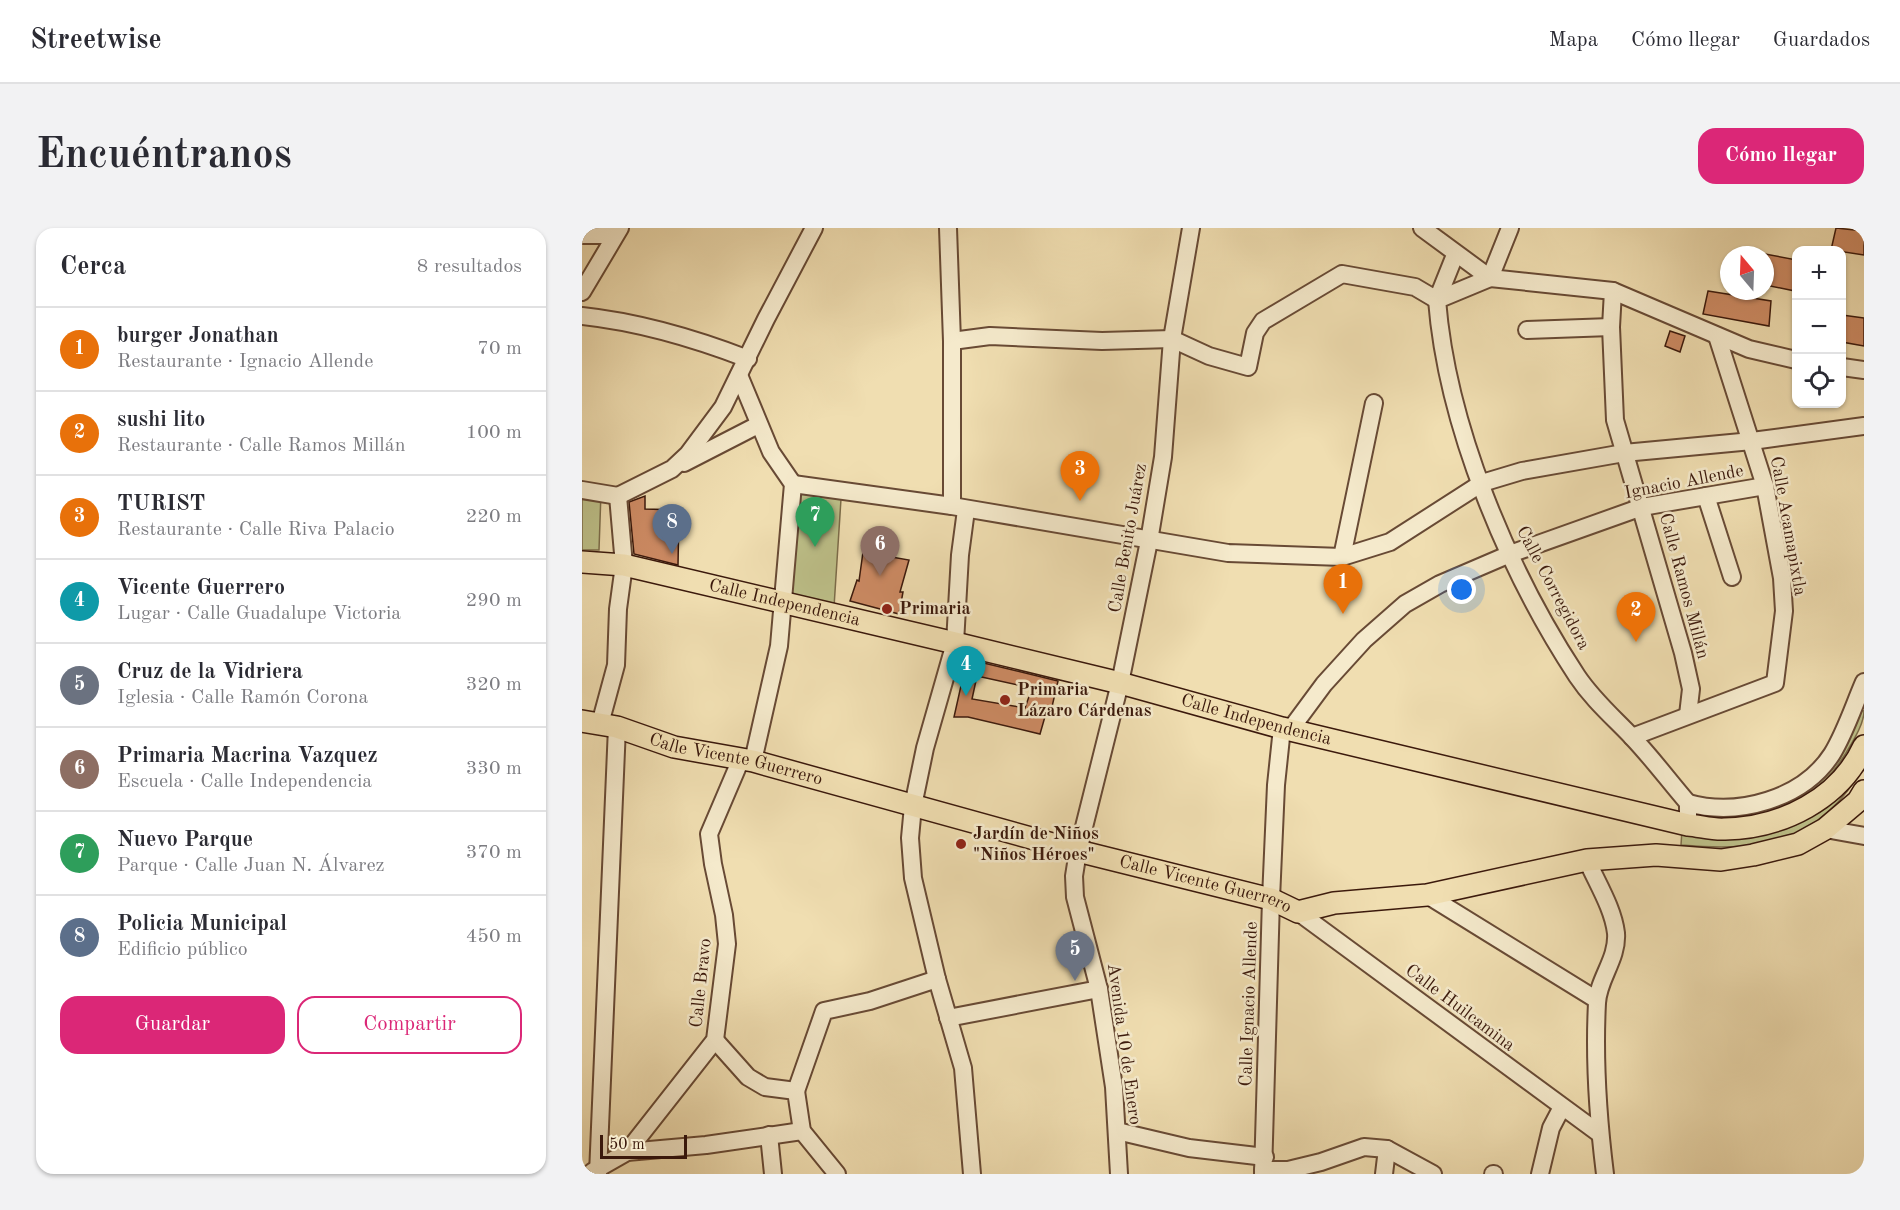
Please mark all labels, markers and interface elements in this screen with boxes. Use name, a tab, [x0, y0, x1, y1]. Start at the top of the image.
text: Streetwise	[30, 27, 162, 55]
text: Mapa	[1549, 30, 1598, 51]
text: Cómo llegar	[1631, 30, 1740, 51]
text: Guardados	[1773, 30, 1870, 51]
button: Cómo llegar	[1698, 128, 1864, 184]
text: Encuéntranos	[36, 135, 292, 177]
north arrow	[1720, 246, 1774, 300]
map controls	[1792, 246, 1846, 408]
button: +	[1792, 246, 1846, 300]
text: Cerca	[60, 254, 126, 280]
text: 8 resultados	[417, 257, 522, 277]
button: −	[1792, 300, 1846, 354]
text: burger Jonathan	[117, 325, 279, 347]
text: 1	[74, 339, 85, 359]
text: 70 m	[477, 339, 522, 359]
text: Restaurante · Ignacio Allende	[117, 352, 373, 372]
button: locate	[1792, 354, 1846, 408]
text: sushi lito	[117, 409, 205, 431]
text: 2	[74, 423, 85, 443]
text: 100 m	[466, 423, 522, 443]
text: Restaurante · Calle Ramos Millán	[117, 436, 405, 456]
pin: 3	[1060, 452, 1100, 501]
street label: Calle Acamapixtla	[1767, 455, 1809, 597]
street label: Calle Benito Juárez	[1106, 462, 1150, 614]
street label: Ignacio Allende	[1623, 462, 1745, 502]
text: TURIST	[117, 493, 205, 515]
pin: 7	[796, 498, 834, 547]
pin: 8	[652, 504, 692, 554]
text: 3	[74, 507, 85, 527]
text: 220 m	[466, 507, 522, 527]
street label: Calle Ramos Millán	[1656, 511, 1712, 661]
text: Restaurante · Calle Riva Palacio	[117, 520, 395, 540]
street label: Calle Corregidora	[1513, 523, 1593, 653]
pin: 6	[860, 526, 900, 576]
pin: 1	[1324, 564, 1362, 614]
your location	[1447, 575, 1476, 604]
street label: Calle Independencia	[707, 576, 862, 629]
text: Vicente Guerrero	[117, 577, 285, 599]
text: 4	[74, 591, 85, 611]
text: 290 m	[466, 591, 522, 611]
pin: 2	[1616, 592, 1656, 642]
place label: Primaria	[899, 600, 971, 618]
marker: Primaria	[880, 602, 894, 616]
text: Lugar · Calle Guadalupe Victoria	[117, 604, 401, 624]
pin: 4	[946, 646, 986, 696]
text: Cruz de la Vidriera	[117, 661, 303, 683]
text: 5	[74, 675, 85, 695]
text: 320 m	[466, 675, 522, 695]
place label: Primaria Lázaro Cárdenas	[1017, 681, 1152, 720]
text: Iglesia · Calle Ramón Corona	[117, 688, 368, 708]
street label: Calle Independencia	[1179, 691, 1333, 748]
marker: Primaria Lázaro Cárdenas	[998, 693, 1012, 707]
street label: Calle Vicente Guerrero	[647, 730, 825, 789]
text: Primaria Macrina Vazquez	[117, 745, 378, 767]
text: 6	[74, 759, 85, 779]
text: 330 m	[466, 759, 522, 779]
text: Escuela · Calle Independencia	[117, 772, 372, 792]
place label: Jardín de Niños "Niños Héroes"	[973, 825, 1099, 864]
text: Nuevo Parque	[117, 829, 253, 851]
marker: Jardín de Niños "Niños Héroes"	[954, 837, 968, 851]
text: 7	[74, 843, 85, 863]
text: 370 m	[466, 843, 522, 863]
street label: Calle Vicente Guerrero	[1117, 853, 1294, 917]
text: Parque · Calle Juan N. Álvarez	[117, 856, 384, 876]
text: Policia Municipal	[117, 913, 287, 935]
street label: Calle Ignacio Allende	[1237, 921, 1261, 1087]
text: 8	[74, 927, 85, 947]
text: 450 m	[466, 927, 522, 947]
pin: 5	[1056, 932, 1094, 981]
street label: Calle Bravo	[687, 937, 715, 1029]
text: Edificio público	[117, 940, 248, 960]
street label: Calle Huilcamina	[1402, 961, 1518, 1055]
street label: Avenida 10 de Enero	[1104, 962, 1144, 1126]
button: Guardar	[60, 996, 285, 1054]
button: Compartir	[297, 996, 522, 1054]
scale bar	[600, 1132, 687, 1160]
text: 50 m	[609, 1137, 645, 1153]

